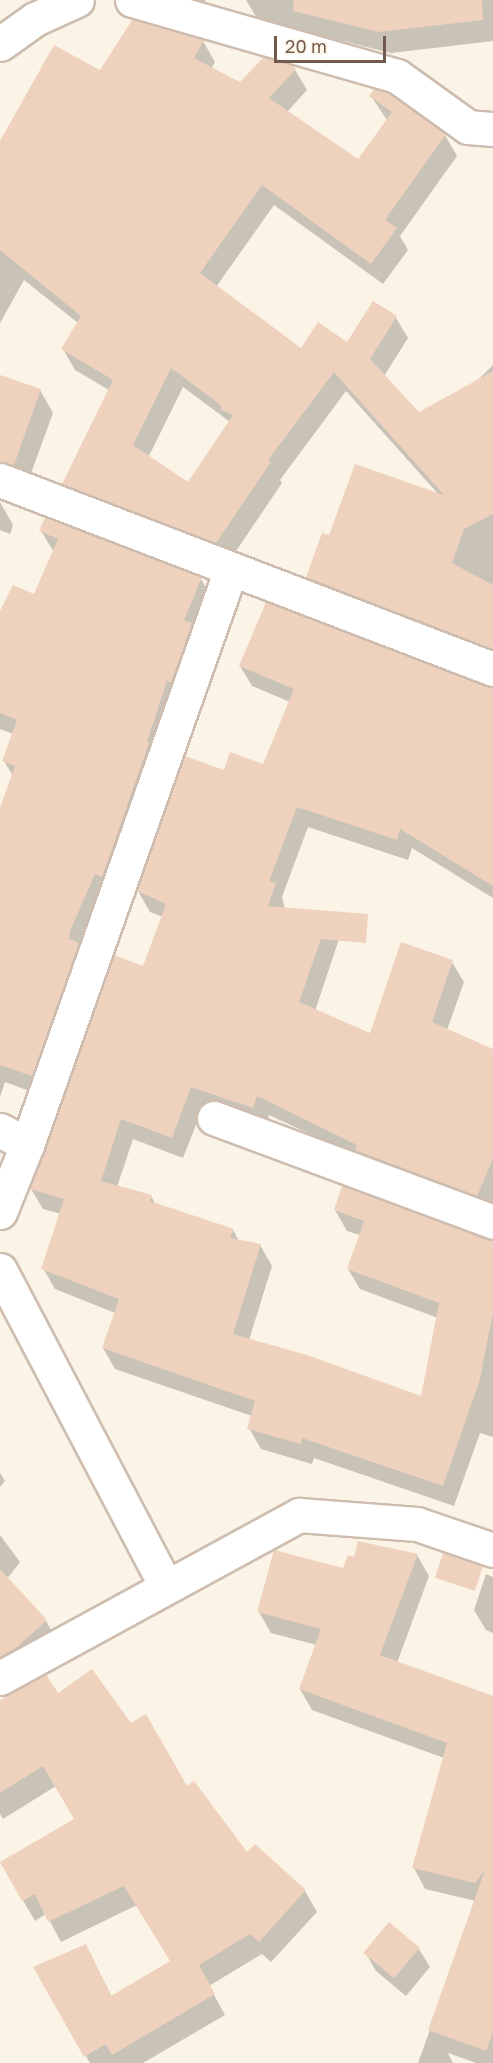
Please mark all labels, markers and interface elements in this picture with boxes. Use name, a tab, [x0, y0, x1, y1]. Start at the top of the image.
scale bar	[277, 24, 390, 62]
text: 20 m	[285, 35, 327, 57]

